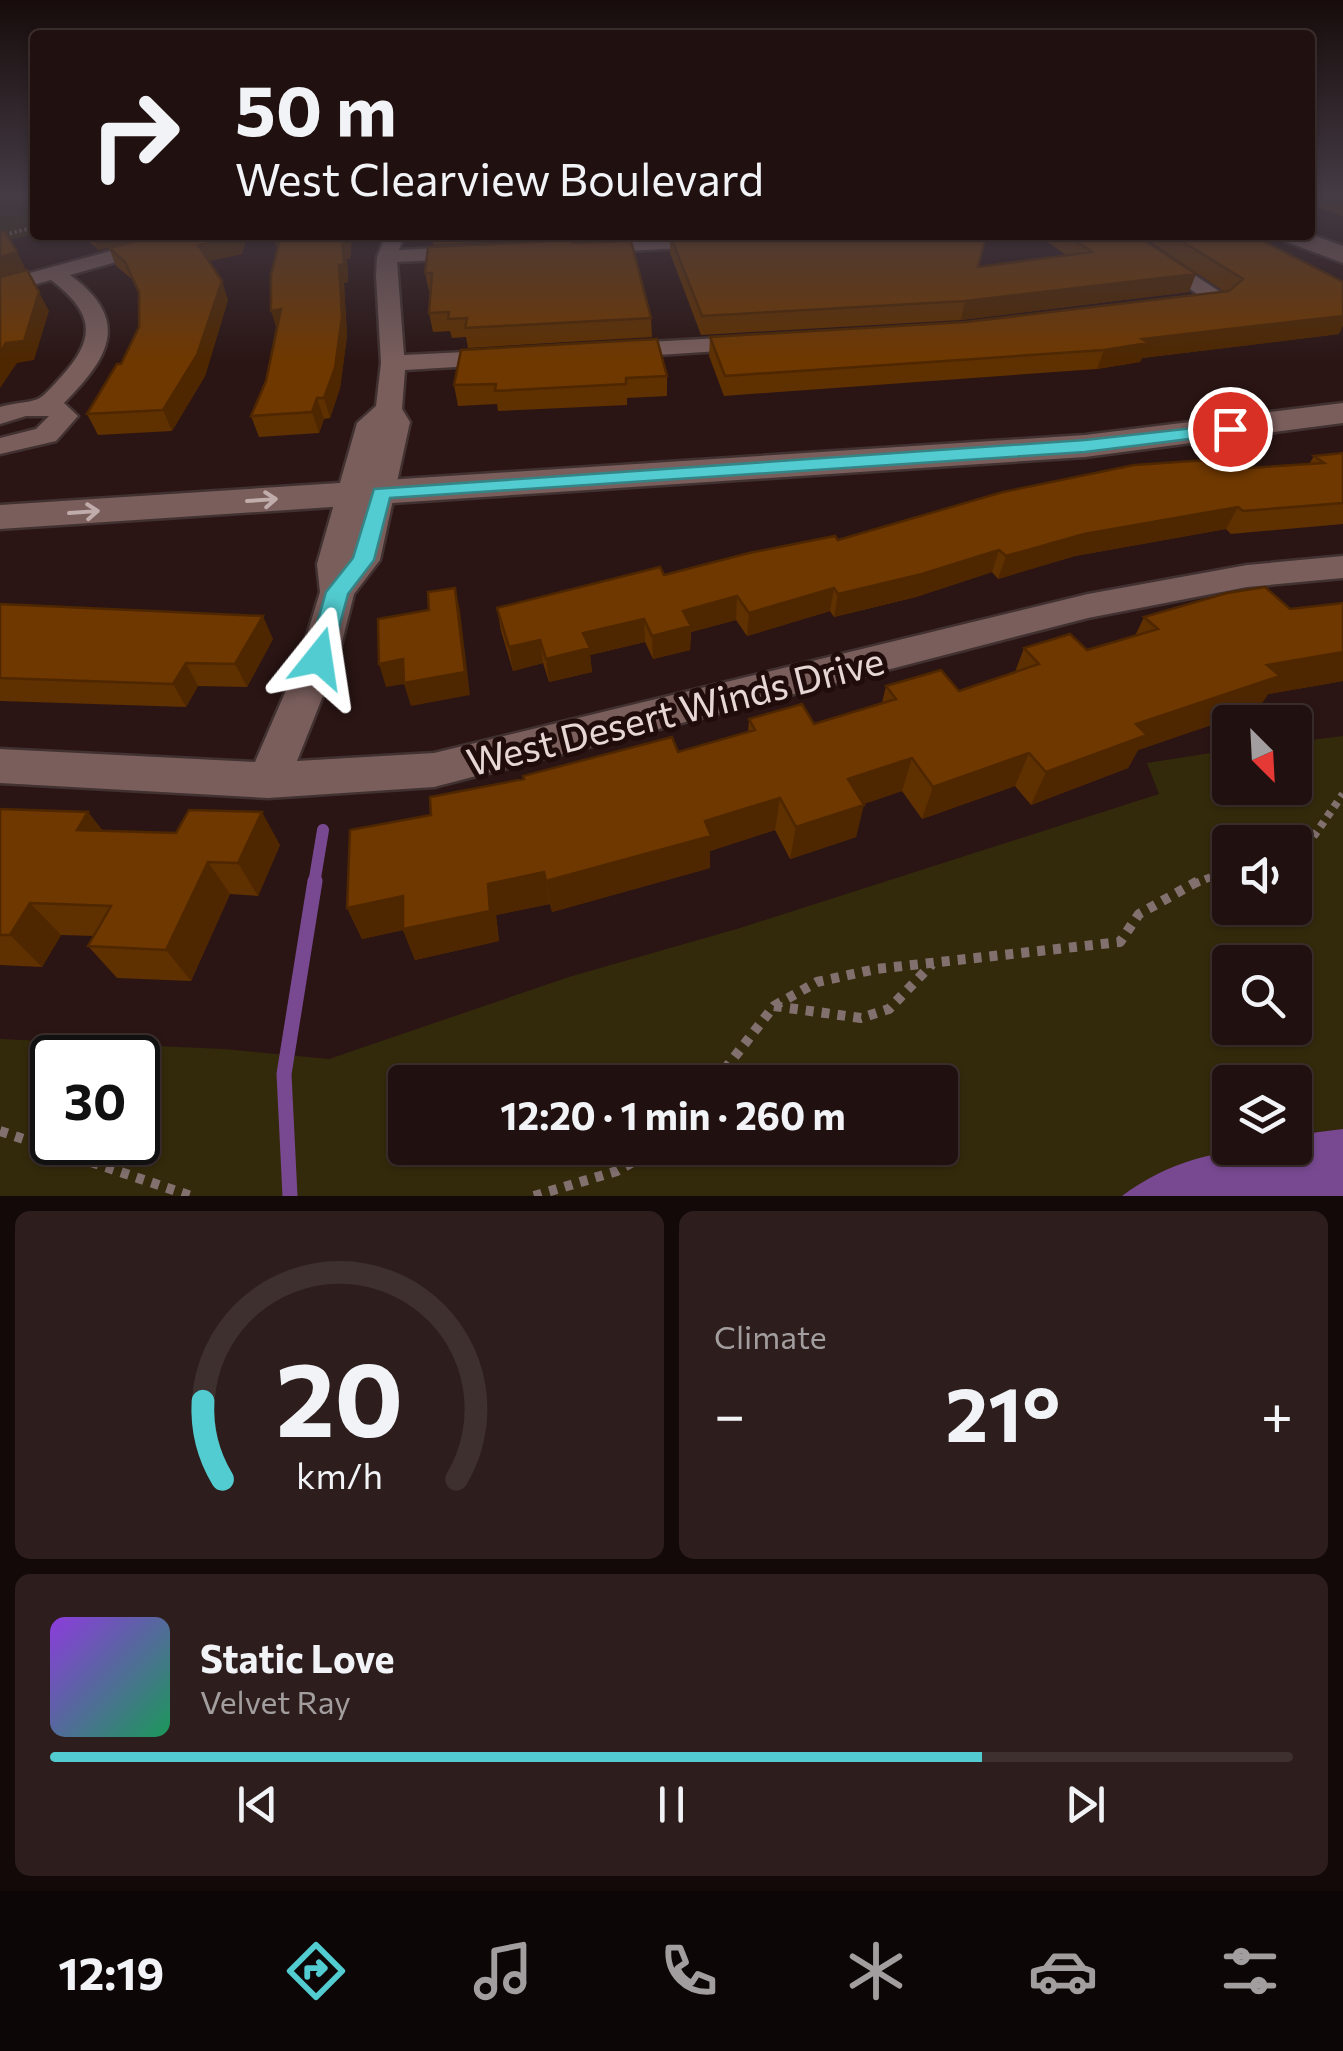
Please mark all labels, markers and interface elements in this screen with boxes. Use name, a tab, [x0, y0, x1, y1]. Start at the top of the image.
text: 50 m	[235, 65, 397, 150]
icon: right	[70, 70, 200, 200]
text: West Clearview Boulevard	[235, 150, 764, 205]
pin	[1188, 387, 1273, 472]
icon: arrive	[1203, 402, 1258, 457]
one-way arrow	[245, 490, 277, 509]
one-way arrow	[68, 502, 100, 521]
position arrow	[267, 606, 371, 710]
street label: West Desert Winds Drive	[462, 635, 888, 785]
north arrow	[1212, 705, 1312, 805]
map controls	[1212, 705, 1312, 1165]
button: sound	[1212, 825, 1312, 925]
button: search	[1212, 945, 1312, 1045]
speed limit sign: 30	[30, 1035, 160, 1165]
button: layers	[1212, 1065, 1312, 1165]
text: 12:20 · 1 min · 260 m	[500, 1091, 846, 1138]
text: Climate	[714, 1316, 827, 1356]
text: 20	[276, 1331, 403, 1458]
text: 21°	[946, 1366, 1060, 1457]
text: −	[714, 1379, 745, 1446]
text: +	[1261, 1379, 1293, 1446]
text: km/h	[296, 1453, 383, 1496]
text: Static Love	[200, 1634, 395, 1681]
text: Velvet Ray	[200, 1681, 351, 1721]
icon: previous	[230, 1777, 285, 1832]
icon: pause	[644, 1777, 699, 1832]
icon: next	[1058, 1777, 1113, 1832]
icon: directions	[281, 1936, 351, 2006]
icon: music	[468, 1936, 538, 2006]
icon: phone	[654, 1936, 724, 2006]
icon: climate	[841, 1936, 911, 2006]
icon: car	[1028, 1936, 1098, 2006]
icon: filters	[1215, 1936, 1285, 2006]
text: 12:19	[58, 1944, 164, 1999]

